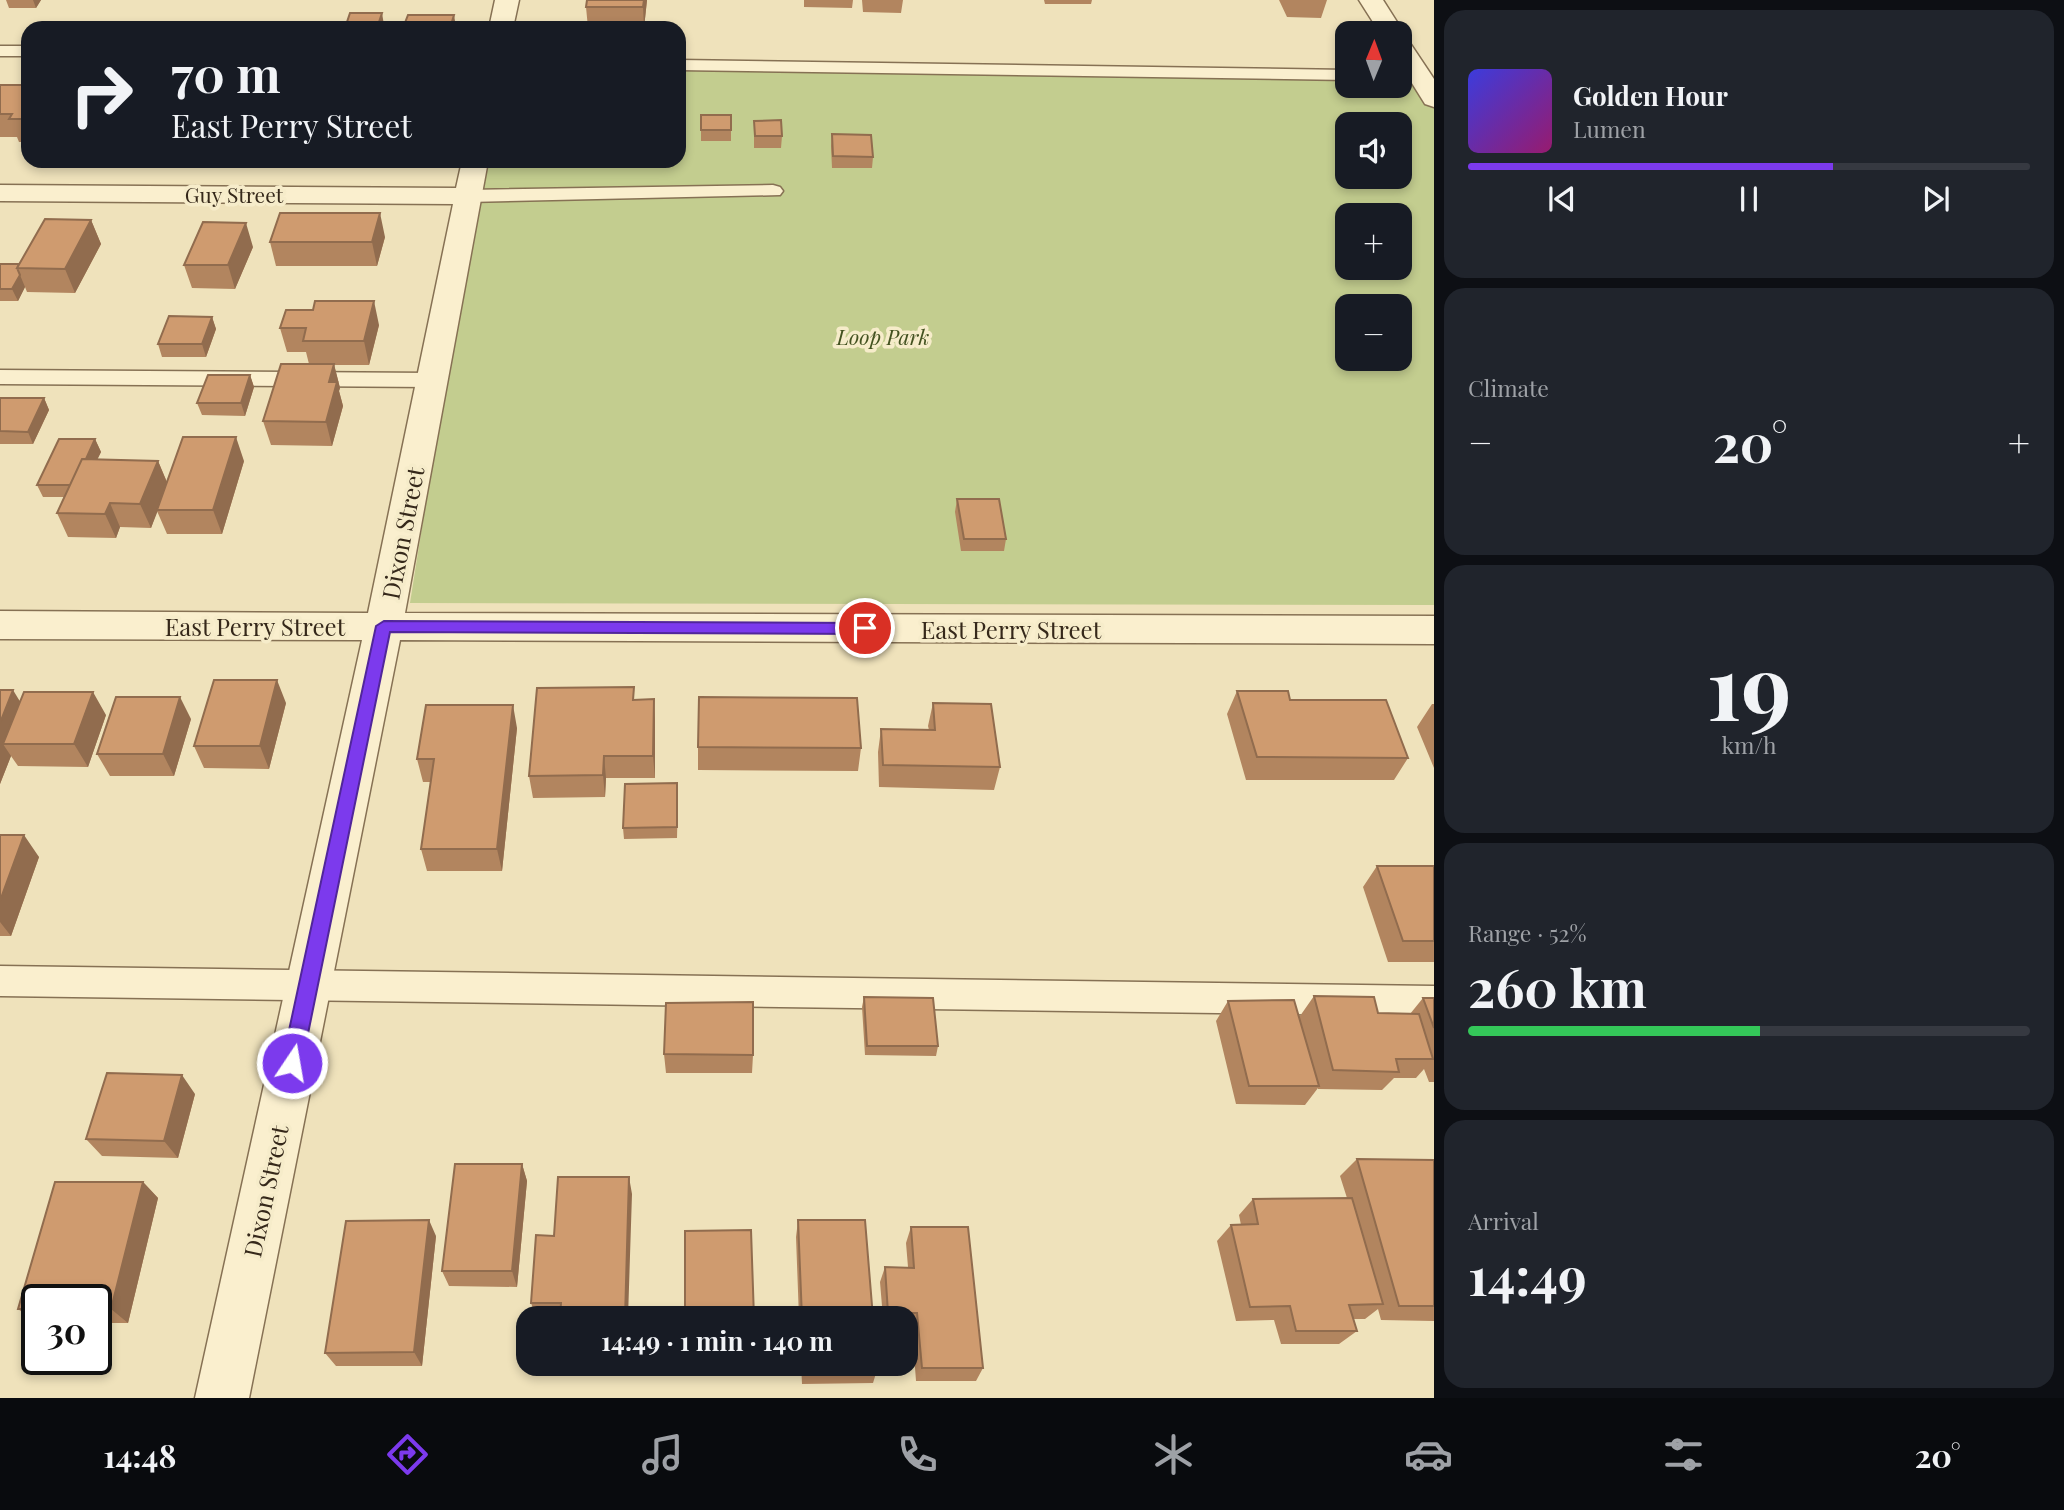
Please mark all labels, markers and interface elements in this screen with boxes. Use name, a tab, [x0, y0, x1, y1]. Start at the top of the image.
north arrow	[1335, 21, 1412, 98]
map controls	[1335, 21, 1412, 371]
text: 70 m	[171, 40, 281, 105]
icon: right	[56, 49, 147, 140]
text: Golden Hour	[1573, 78, 1728, 113]
text: East Perry Street	[171, 103, 412, 146]
button: sound	[1335, 112, 1412, 189]
text: Lumen	[1573, 113, 1646, 144]
street label: Guy Street	[185, 180, 284, 208]
icon: previous	[1543, 180, 1581, 218]
icon: pause	[1730, 180, 1768, 218]
icon: next	[1917, 180, 1955, 218]
button: +	[1335, 203, 1412, 280]
button: −	[1335, 294, 1412, 371]
park label: Loop Park	[836, 322, 929, 350]
text: Climate	[1468, 372, 1549, 403]
text: 20°	[1713, 407, 1788, 476]
text: −	[1468, 416, 1493, 467]
text: +	[2008, 416, 2030, 467]
street label: Dixon Street	[373, 464, 431, 602]
pin	[835, 598, 895, 658]
icon: arrive	[846, 609, 884, 647]
street label: East Perry Street	[165, 610, 346, 642]
street label: East Perry Street	[921, 613, 1102, 645]
text: 19	[1706, 623, 1792, 744]
text: km/h	[1721, 729, 1777, 760]
text: Range · 52%	[1468, 917, 1587, 948]
text: 260 km	[1468, 952, 1647, 1021]
position arrow	[255, 1026, 329, 1100]
street label: Dixon Street	[235, 1121, 295, 1260]
text: Arrival	[1468, 1205, 1539, 1236]
text: 14:49	[1468, 1240, 1587, 1309]
speed limit sign: 30	[21, 1284, 112, 1375]
text: 14:49 · 1 min · 140 m	[601, 1323, 833, 1358]
icon: directions	[383, 1430, 432, 1479]
icon: music	[638, 1430, 687, 1479]
icon: phone	[893, 1430, 942, 1479]
icon: climate	[1149, 1430, 1198, 1479]
icon: car	[1404, 1430, 1453, 1479]
icon: filters	[1659, 1430, 1708, 1479]
text: 14:48	[103, 1433, 176, 1476]
text: 20°	[1915, 1433, 1961, 1476]

